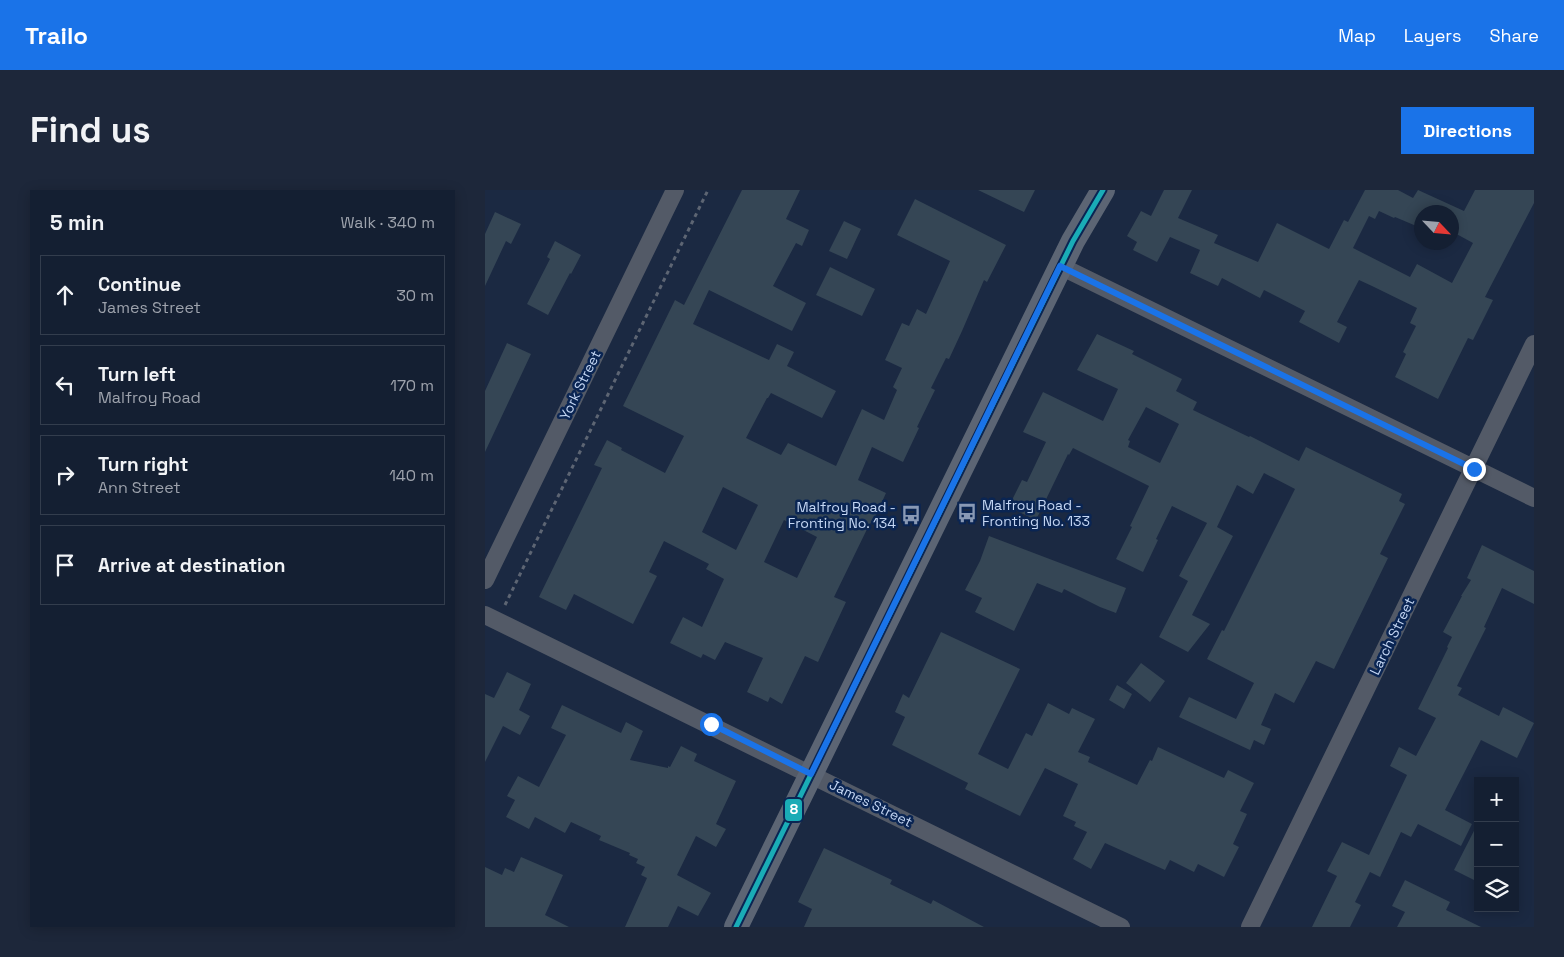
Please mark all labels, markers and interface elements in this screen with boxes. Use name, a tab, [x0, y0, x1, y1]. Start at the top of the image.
text: Trailo	[25, 20, 88, 51]
text: Map	[1338, 24, 1376, 47]
text: Layers	[1404, 24, 1461, 47]
text: Share	[1489, 24, 1539, 47]
button: Directions	[1401, 107, 1534, 154]
text: Find us	[30, 108, 151, 152]
north arrow	[1414, 205, 1459, 250]
text: 5 min	[50, 209, 104, 236]
text: Walk · 340 m	[340, 212, 435, 233]
text: Continue	[98, 272, 181, 297]
icon: ahead	[51, 281, 79, 309]
text: 30 m	[396, 285, 434, 306]
text: James Street	[98, 297, 201, 318]
street label: York Street	[555, 347, 605, 423]
text: Turn left	[98, 362, 176, 387]
icon: left	[51, 371, 79, 399]
text: 170 m	[390, 375, 434, 396]
text: Malfroy Road	[98, 387, 201, 408]
text: Turn right	[98, 452, 188, 477]
route end	[1463, 458, 1486, 481]
icon: right	[51, 461, 79, 489]
text: 140 m	[389, 465, 434, 486]
text: Ann Street	[98, 477, 181, 498]
place label: Malfroy Road - Fronting No. 133	[982, 496, 1090, 530]
place label: Malfroy Road - Fronting No. 134	[788, 498, 896, 532]
bus stop icon: Malfroy Road - Fronting No. 133	[956, 502, 978, 524]
bus stop icon: Malfroy Road - Fronting No. 134	[900, 504, 922, 526]
icon: arrive	[51, 551, 79, 579]
text: Arrive at destination	[98, 553, 286, 578]
street label: Larch Street	[1365, 594, 1419, 678]
route start	[700, 713, 723, 736]
street label: James Street	[827, 775, 915, 831]
map controls	[1474, 777, 1519, 912]
button: +	[1474, 777, 1519, 822]
line badge: 8	[784, 798, 803, 822]
text: 8	[790, 800, 799, 818]
button: −	[1474, 822, 1519, 867]
button: layers	[1474, 867, 1519, 912]

